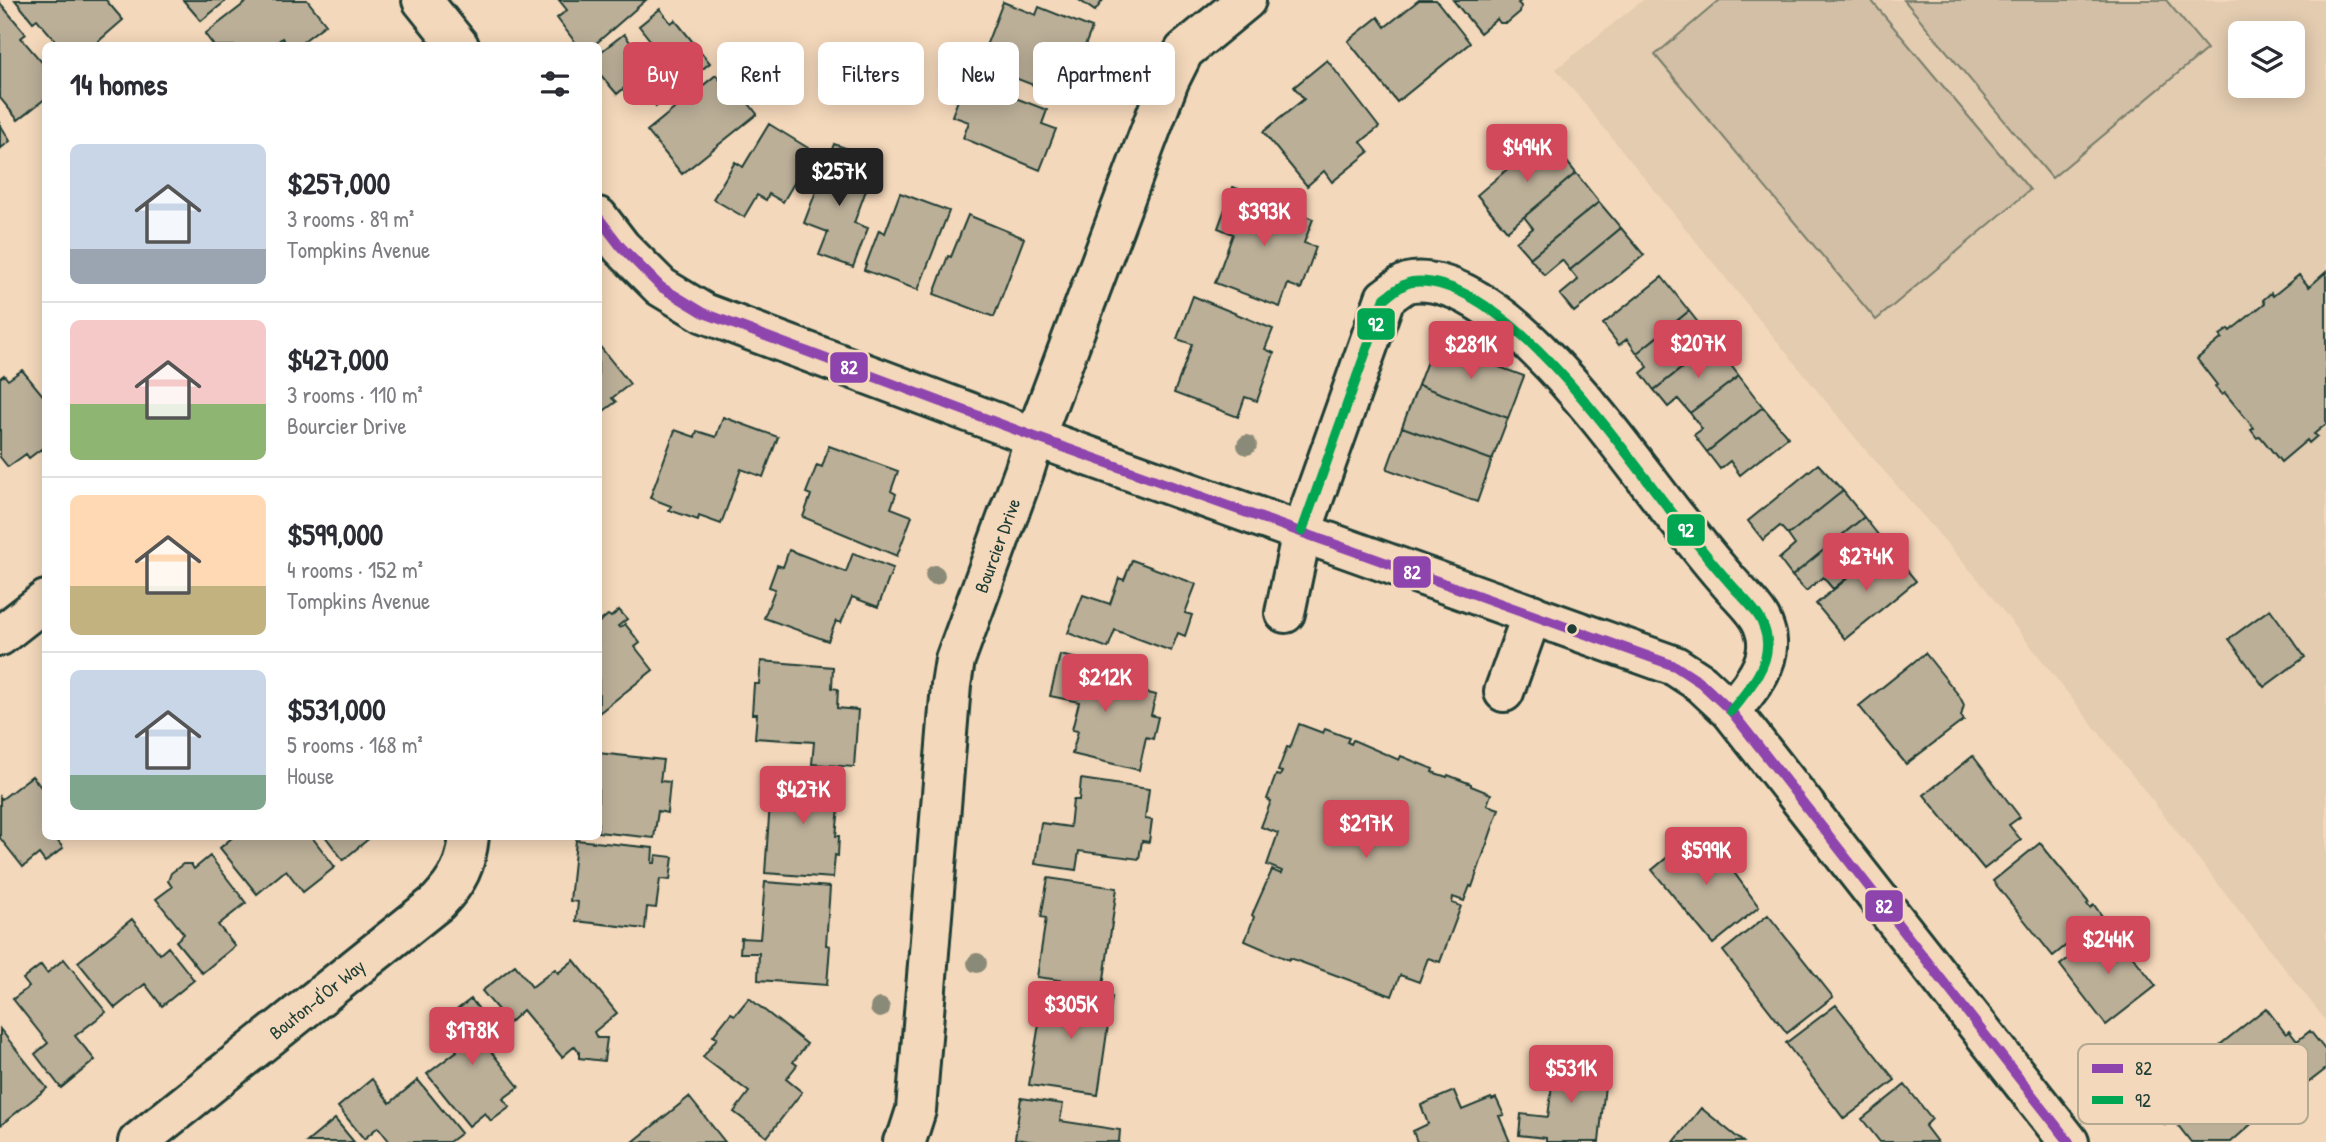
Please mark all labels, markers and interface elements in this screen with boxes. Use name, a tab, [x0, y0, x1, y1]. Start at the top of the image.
map controls	[2228, 21, 2305, 98]
button: layers	[2228, 21, 2305, 98]
chip: Buy	[623, 42, 703, 105]
chip: Rent	[717, 42, 804, 105]
chip: Filters	[818, 42, 924, 105]
chip: New	[938, 42, 1019, 105]
chip: Apartment	[1033, 42, 1175, 105]
text: 14 homes	[70, 64, 168, 104]
icon: filters	[536, 65, 574, 103]
pin: $494K	[1478, 124, 1576, 184]
text: $494K	[1502, 131, 1552, 162]
pin: $257K	[790, 148, 888, 208]
text: $257K	[811, 155, 867, 186]
text: $257,000	[287, 163, 390, 203]
icon: home	[126, 172, 210, 256]
pin: $393K	[1215, 188, 1313, 248]
text: $393K	[1238, 195, 1290, 226]
text: 3 rooms · 89 m²	[287, 203, 414, 234]
text: Tompkins Avenue	[287, 234, 430, 265]
line badge: 92	[1356, 307, 1396, 341]
text: 92	[1368, 311, 1384, 337]
pin: $207K	[1649, 320, 1747, 380]
pin: $281K	[1422, 322, 1520, 381]
text: $207K	[1670, 327, 1726, 358]
text: $281K	[1445, 328, 1497, 359]
text: $427,000	[287, 339, 389, 379]
icon: home	[126, 348, 210, 432]
line badge: 82	[829, 351, 869, 384]
text: 82	[840, 354, 858, 380]
text: 3 rooms · 110 m²	[287, 379, 423, 410]
text: Bourcier Drive	[287, 410, 407, 441]
street label: Bourcier Drive	[968, 494, 1026, 596]
line badge: 92	[1666, 513, 1706, 547]
text: $599,000	[287, 514, 383, 554]
text: 92	[1678, 517, 1694, 543]
icon: home	[126, 523, 210, 607]
pin: $274K	[1817, 534, 1915, 593]
text: $274K	[1839, 540, 1893, 571]
text: 4 rooms · 152 m²	[287, 554, 423, 585]
line badge: 82	[1392, 555, 1432, 589]
text: 82	[1403, 559, 1421, 585]
text: Tompkins Avenue	[287, 585, 430, 616]
unlabelled marker	[1565, 622, 1579, 636]
pin: $212K	[1056, 654, 1154, 714]
text: $212K	[1078, 661, 1132, 692]
text: $531,000	[287, 689, 386, 729]
icon: home	[126, 698, 210, 782]
text: 5 rooms · 168 m²	[287, 729, 423, 760]
text: House	[287, 760, 334, 791]
pin: $427K	[754, 766, 852, 826]
text: $427K	[776, 773, 830, 804]
pin: $217K	[1317, 800, 1415, 860]
text: $217K	[1339, 807, 1393, 838]
pin: $599K	[1657, 828, 1755, 887]
text: $599K	[1681, 834, 1731, 865]
line badge: 82	[1864, 889, 1904, 923]
text: 82	[1875, 893, 1893, 919]
pin: $244K	[2059, 916, 2157, 976]
text: $244K	[2082, 923, 2134, 954]
street label: Bouton-d'Or Way	[264, 953, 370, 1045]
pin: $305K	[1022, 982, 1120, 1041]
text: $305K	[1044, 988, 1098, 1019]
pin: $178K	[423, 1007, 521, 1067]
text: $178K	[445, 1014, 499, 1045]
legend	[2078, 1044, 2308, 1124]
pin: $531K	[1522, 1046, 1620, 1105]
text: $531K	[1545, 1052, 1597, 1083]
text: 82	[2135, 1055, 2152, 1081]
text: 92	[2135, 1087, 2151, 1113]

